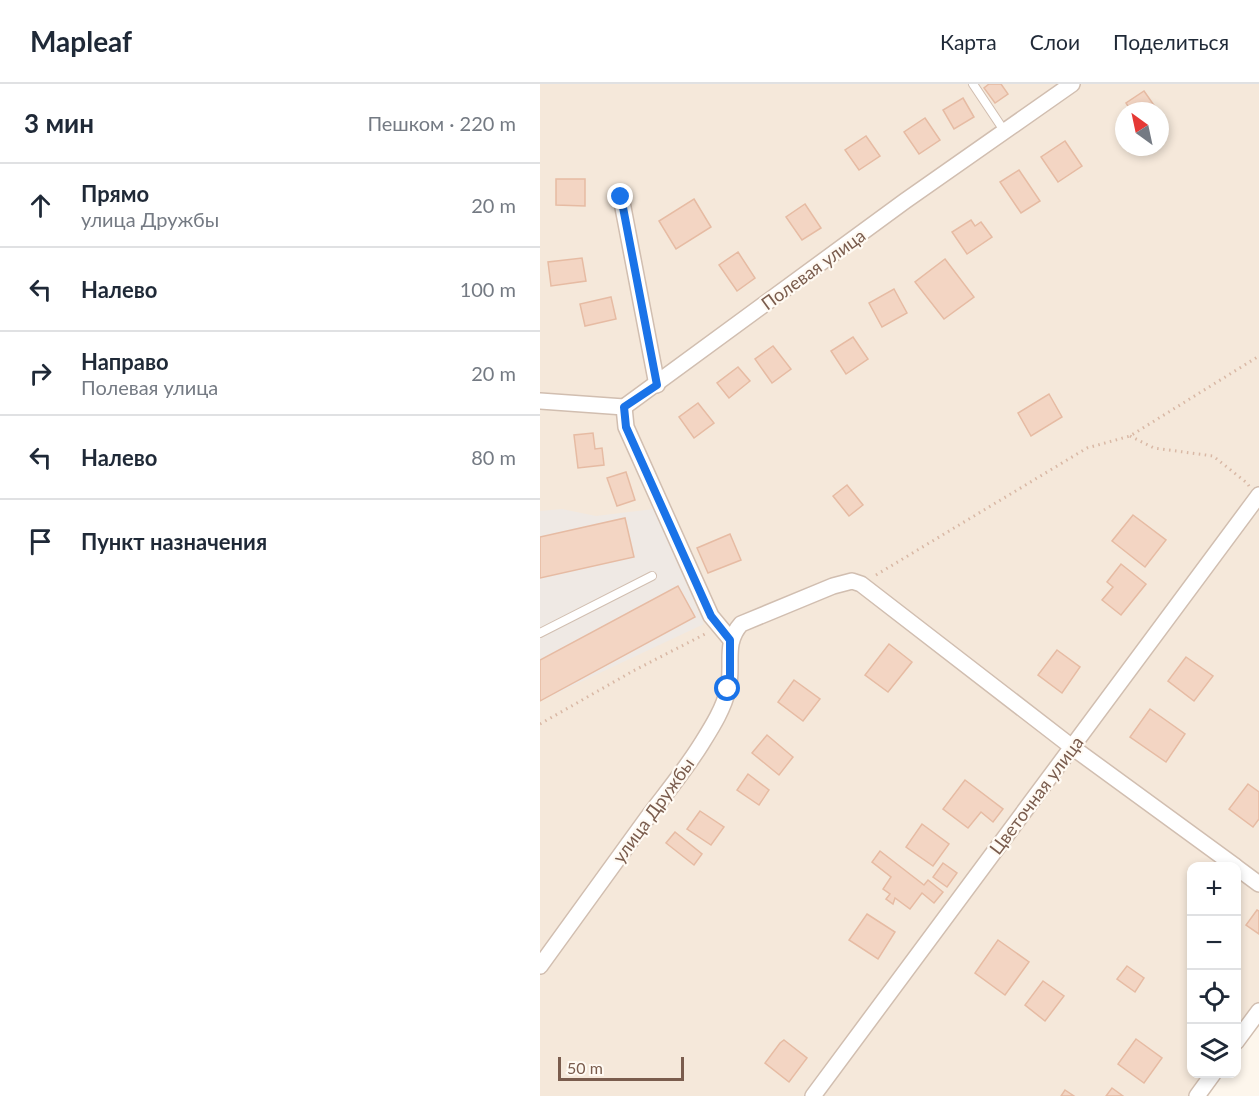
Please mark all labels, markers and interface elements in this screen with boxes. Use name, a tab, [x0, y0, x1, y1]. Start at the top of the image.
text: Mapleaf	[30, 24, 132, 58]
text: Карта	[940, 29, 997, 54]
text: Слои	[1030, 29, 1080, 54]
text: Поделиться	[1113, 29, 1229, 54]
north arrow	[1115, 102, 1169, 156]
text: 3 мин	[24, 107, 94, 139]
text: Пешком · 220 m	[367, 111, 516, 135]
text: Прямо	[81, 180, 149, 207]
route end	[607, 183, 633, 209]
icon: ahead	[24, 189, 57, 222]
text: 20 m	[471, 193, 516, 217]
text: улица Дружбы	[81, 207, 219, 231]
street label: Полевая улица	[757, 224, 869, 314]
icon: left	[24, 273, 57, 306]
text: Налево	[81, 276, 157, 303]
text: 100 m	[460, 277, 516, 301]
text: Направо	[81, 348, 169, 375]
icon: right	[24, 357, 57, 390]
text: 20 m	[471, 361, 516, 385]
text: Полевая улица	[81, 375, 218, 399]
icon: left	[24, 441, 57, 474]
text: Налево	[81, 444, 157, 471]
text: 80 m	[471, 445, 516, 469]
icon: arrive	[24, 525, 57, 558]
text: Пункт назначения	[81, 528, 267, 555]
route start	[714, 675, 740, 701]
street label: Цветочная улица	[984, 732, 1088, 858]
street label: улица Дружбы	[608, 753, 698, 867]
map controls	[1187, 862, 1241, 1078]
button: +	[1187, 862, 1241, 916]
button: −	[1187, 916, 1241, 970]
button: locate	[1187, 970, 1241, 1024]
button: layers	[1187, 1024, 1241, 1078]
scale bar	[558, 1054, 684, 1082]
text: 50 m	[567, 1058, 603, 1077]

